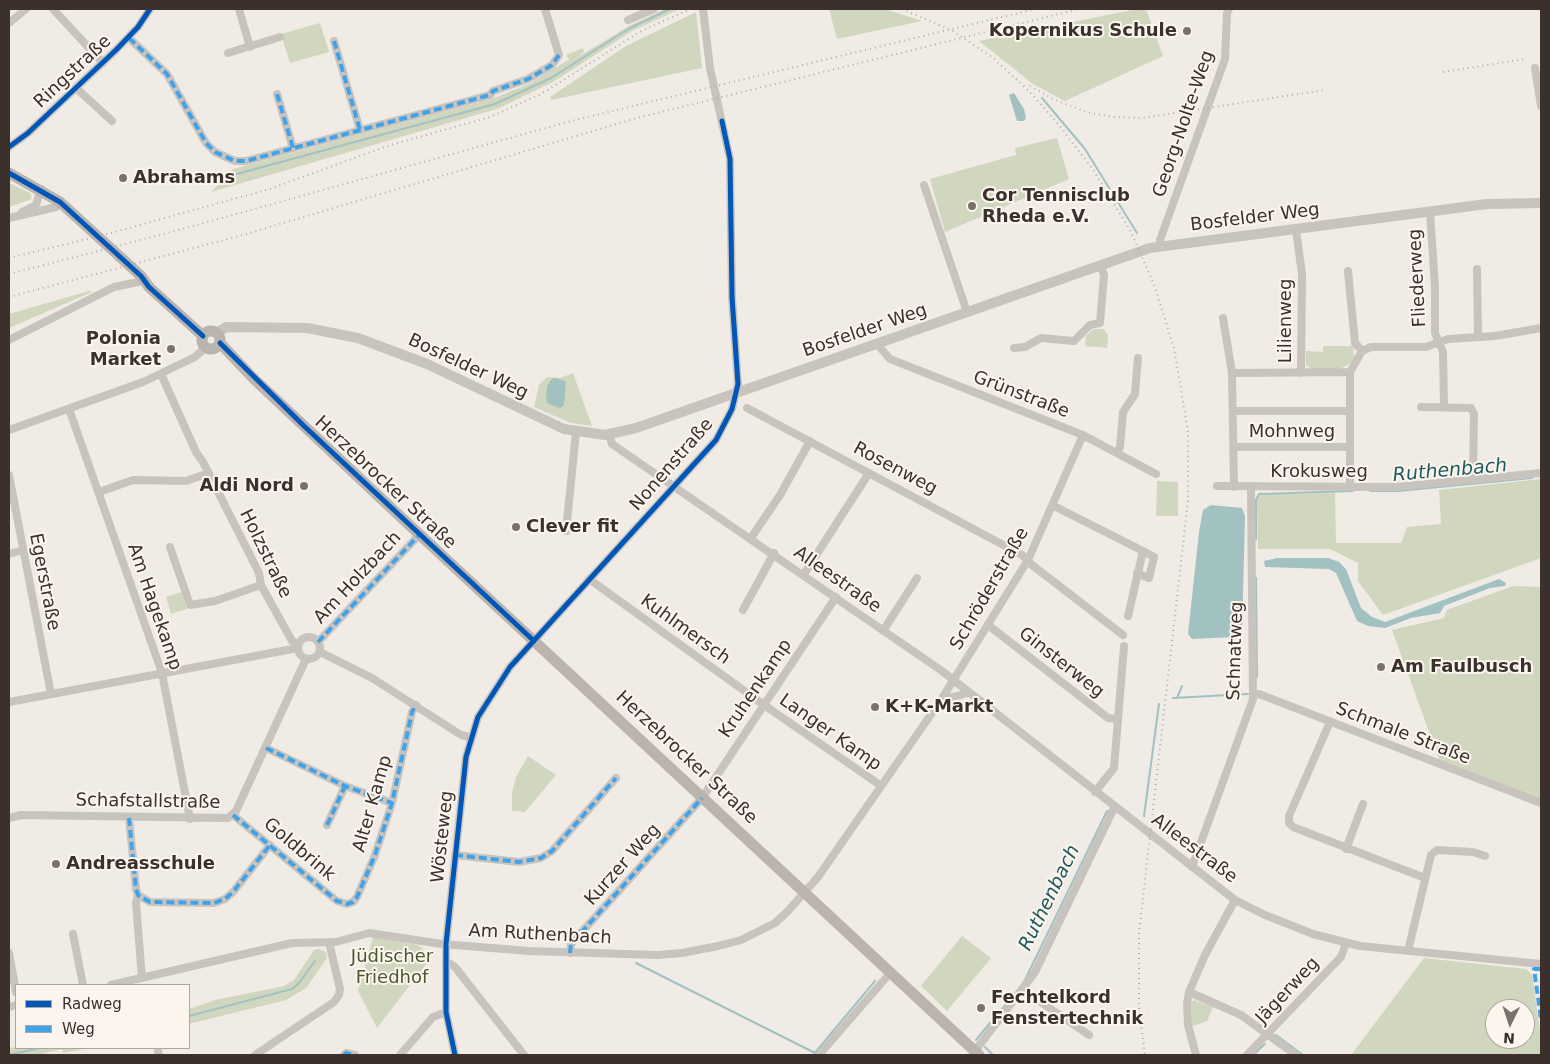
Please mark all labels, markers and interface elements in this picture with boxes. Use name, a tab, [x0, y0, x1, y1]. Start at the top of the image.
place label: Kopernikus Schule	[989, 20, 1177, 42]
marker: Kopernikus Schule	[1181, 25, 1193, 37]
street label: Ringstraße	[30, 31, 116, 113]
street label: Georg-Nolte-Weg	[1149, 48, 1219, 200]
place label: Abrahams	[133, 167, 235, 189]
marker: Abrahams	[117, 172, 129, 184]
place label: Cor Tennisclub Rheda e.V.	[982, 185, 1130, 228]
street label: Bosfelder Weg	[1189, 199, 1321, 237]
marker: Cor Tennisclub Rheda e.V.	[966, 200, 978, 212]
street label: Fliederweg	[1405, 228, 1431, 328]
street label: Lilienweg	[1275, 279, 1297, 363]
street label: Bosfelder Weg	[800, 300, 930, 362]
place label: Polonia Market	[86, 328, 161, 370]
street label: Bosfelder Weg	[405, 330, 531, 404]
marker: Polonia Market	[165, 343, 177, 355]
street label: Grünstraße	[970, 367, 1072, 423]
street label: Herzebrocker Straße	[310, 412, 460, 554]
street label: Nonenstraße	[626, 414, 718, 516]
street label: Mohnweg	[1249, 421, 1335, 443]
street label: Rosenweg	[849, 438, 941, 500]
water label: Ruthenbach	[1392, 455, 1508, 487]
street label: Krokusweg	[1270, 461, 1368, 483]
place label: Aldi Nord	[199, 475, 294, 497]
marker: Aldi Nord	[298, 480, 310, 492]
street label: Holzstraße	[234, 506, 296, 602]
place label: Clever fit	[526, 516, 619, 538]
marker: Clever fit	[510, 521, 522, 533]
street label: Schröderstraße	[946, 524, 1034, 654]
street label: Am Holzbach	[310, 527, 406, 629]
street label: Egerstraße	[24, 532, 64, 632]
street label: Am Hagekamp	[122, 541, 186, 673]
street label: Alleestraße	[789, 542, 885, 618]
street label: Kuhlmersch	[636, 590, 734, 670]
street label: Schnatweg	[1223, 601, 1249, 701]
street label: Ginsterweg	[1014, 623, 1108, 703]
street label: Kruhenkamp	[715, 635, 797, 743]
place label: Am Faulbusch	[1391, 656, 1532, 678]
marker: Am Faulbusch	[1375, 661, 1387, 673]
street label: Herzebrocker Straße	[611, 687, 761, 829]
street label: Langer Kamp	[775, 690, 885, 776]
place label: K+K-Markt	[885, 696, 993, 718]
street label: Schmale Straße	[1333, 698, 1473, 770]
marker: K+K-Markt	[869, 701, 881, 713]
street label: Alter Kamp	[349, 753, 397, 855]
street label: Schafstallstraße	[75, 790, 221, 814]
street label: Wösteweg	[427, 790, 459, 884]
street label: Alleestraße	[1147, 810, 1241, 888]
street label: Goldbrink	[259, 814, 339, 886]
street label: Kurzer Weg	[581, 820, 665, 910]
water label: Ruthenbach	[1015, 841, 1085, 955]
place label: Andreasschule	[66, 853, 215, 875]
marker: Andreasschule	[50, 858, 62, 870]
street label: Am Ruthenbach	[468, 920, 612, 950]
park label: Jüdischer Friedhof	[351, 946, 433, 989]
street label: Jägerweg	[1252, 953, 1324, 1029]
legend	[15, 984, 190, 1049]
place label: Fechtelkord Fenstertechnik	[991, 987, 1143, 1030]
text: Radweg	[62, 995, 122, 1013]
north arrow	[1485, 999, 1535, 1049]
marker: Fechtelkord Fenstertechnik	[975, 1002, 987, 1014]
text: Weg	[62, 1020, 95, 1038]
text: N	[1503, 1030, 1515, 1046]

